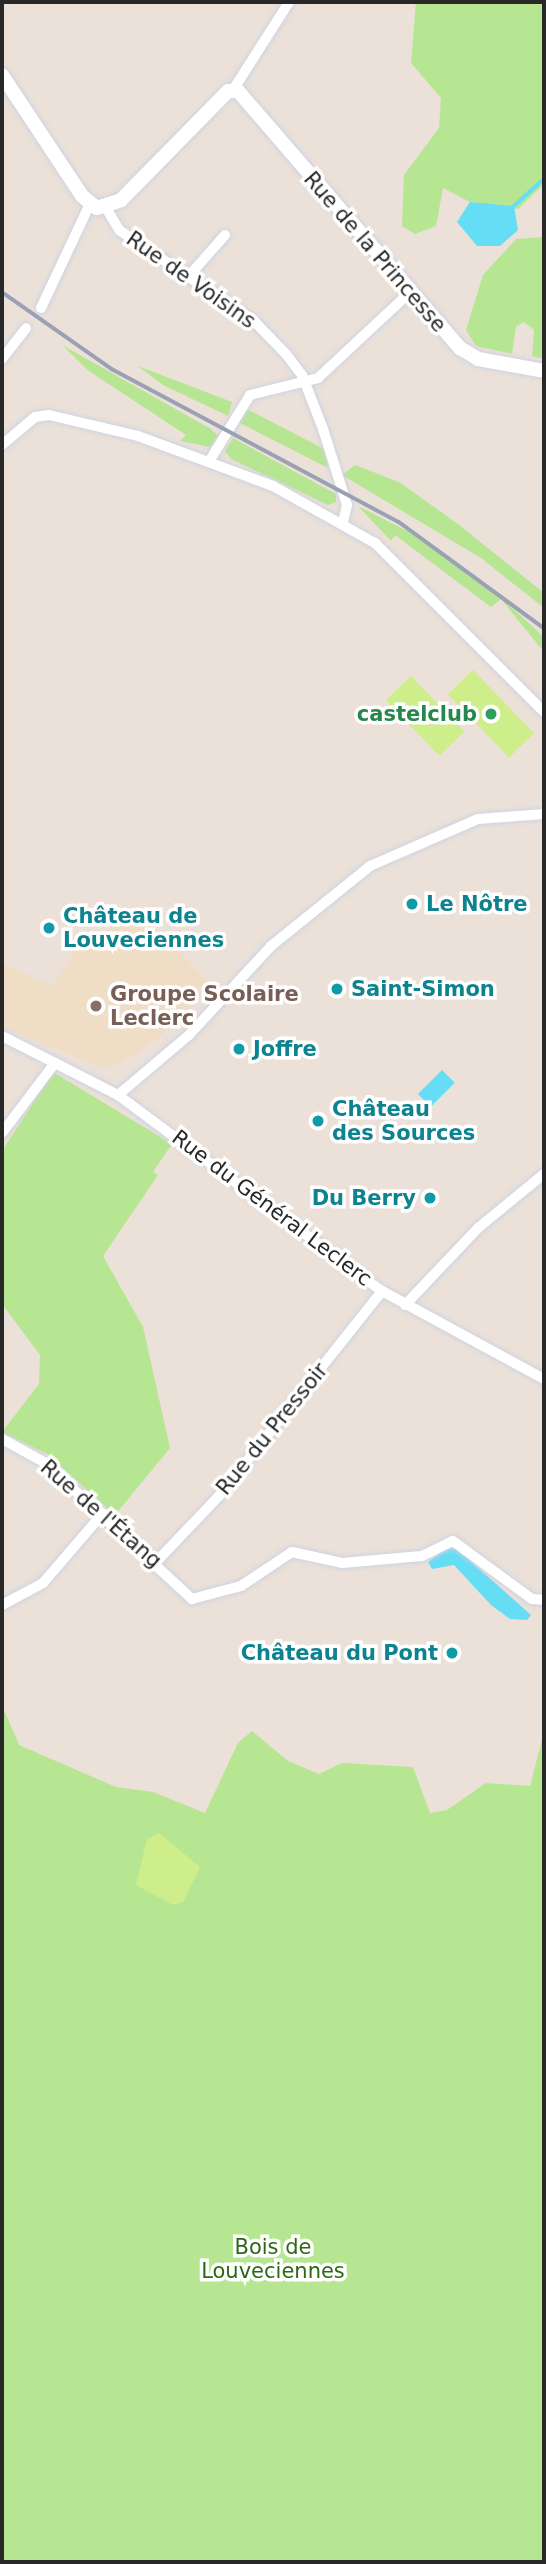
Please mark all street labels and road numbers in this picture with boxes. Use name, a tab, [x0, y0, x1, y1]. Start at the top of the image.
street label: Rue de la Princesse	[299, 167, 451, 337]
street label: Rue de Voisins	[122, 226, 260, 334]
street label: Rue du Général Leclerc	[167, 1125, 377, 1291]
street label: Rue du Pressoir	[211, 1358, 333, 1500]
street label: Rue de l'Étang	[35, 1455, 167, 1573]

